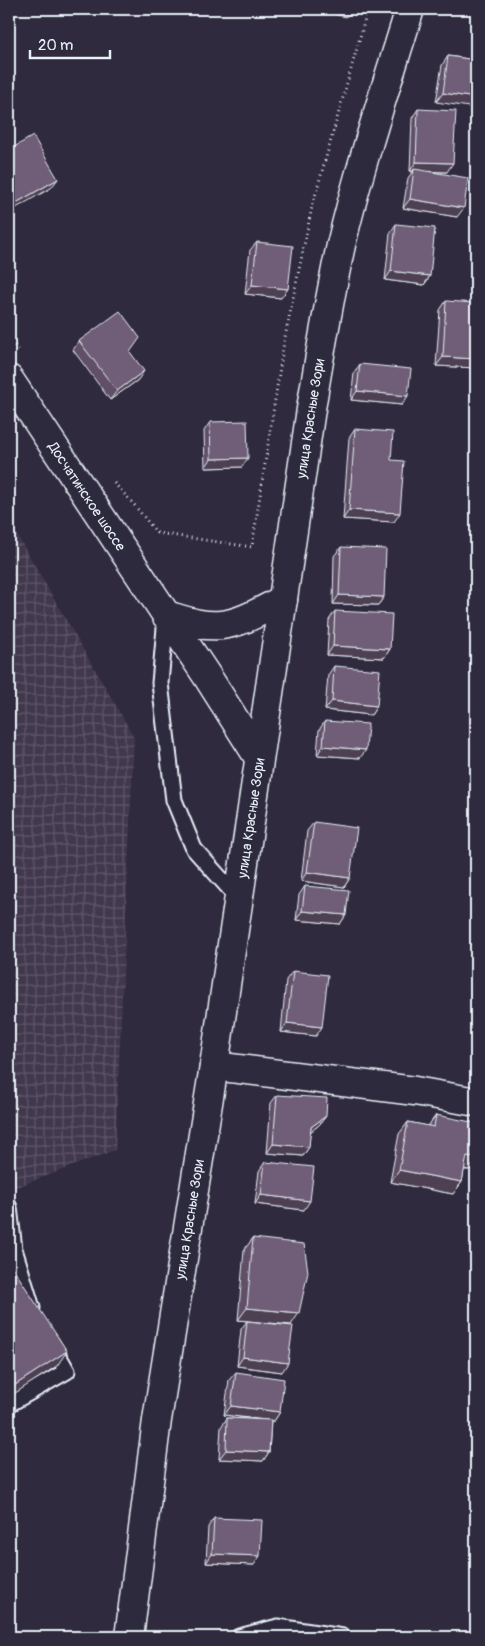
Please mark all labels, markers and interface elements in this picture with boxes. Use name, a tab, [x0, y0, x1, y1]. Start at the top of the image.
scale bar	[30, 28, 110, 60]
text: 20 m	[38, 36, 73, 55]
street label: улица Красные Зори	[293, 357, 328, 481]
street label: Досчатинское шоссе	[44, 438, 129, 554]
street label: улица Красные Зори	[234, 757, 268, 880]
street label: улица Красные Зори	[172, 1158, 208, 1282]

